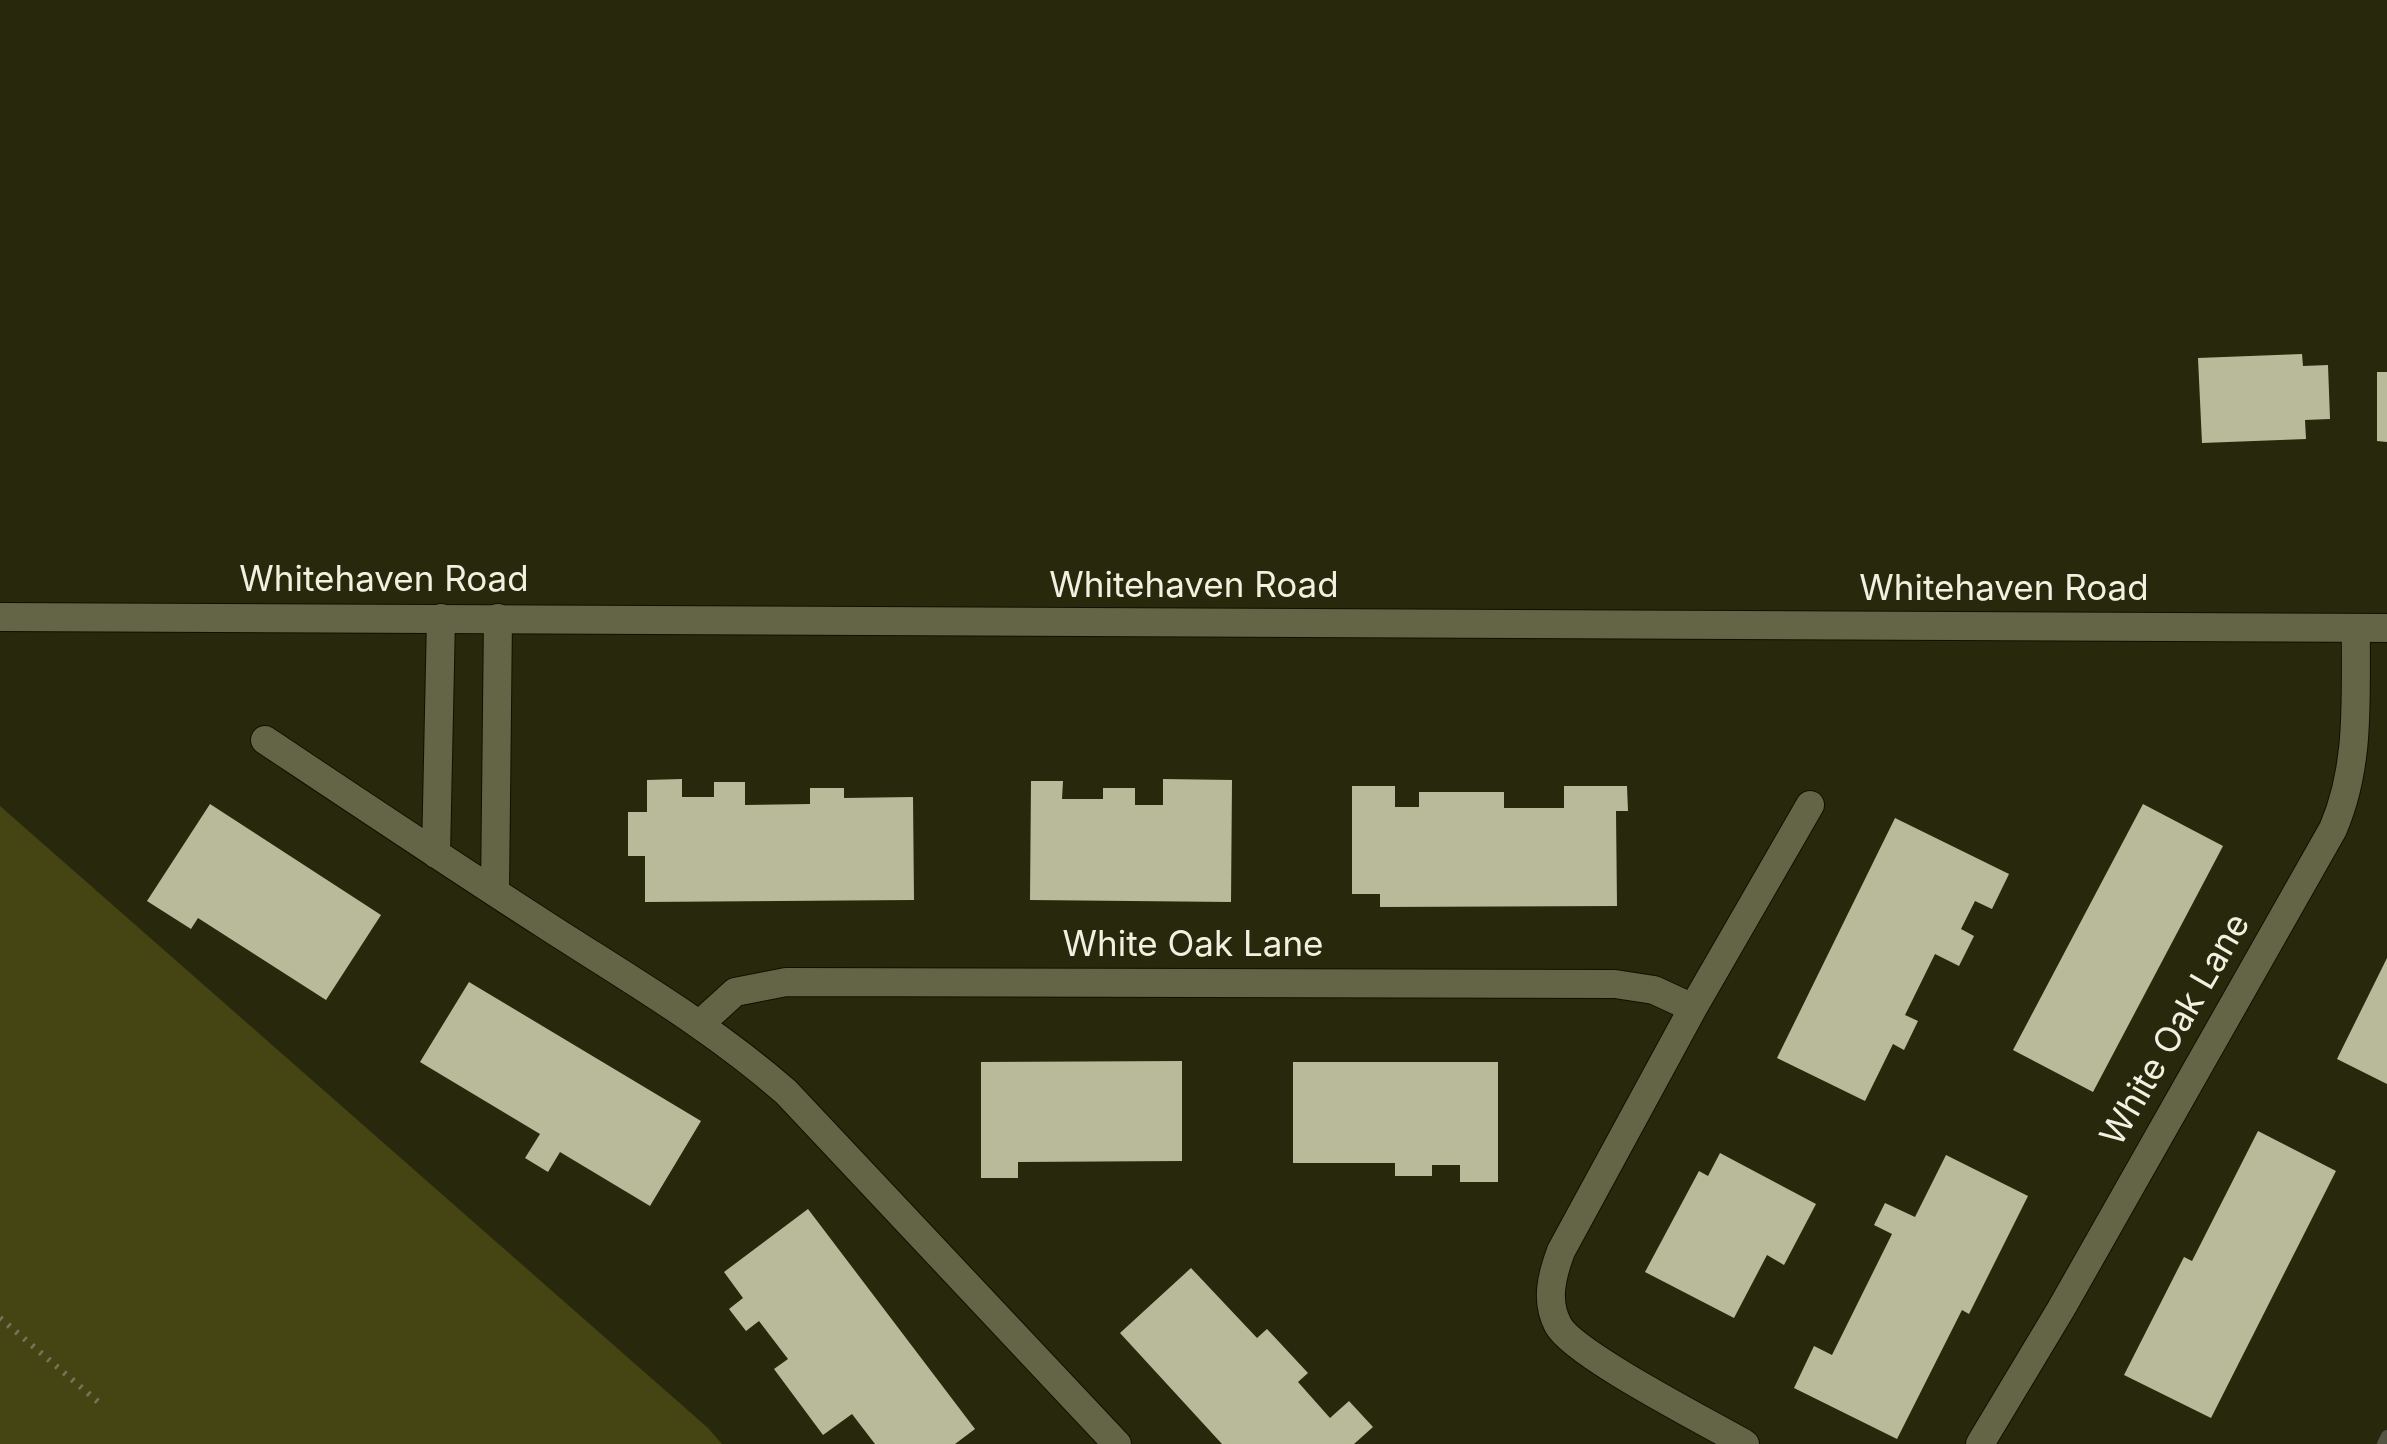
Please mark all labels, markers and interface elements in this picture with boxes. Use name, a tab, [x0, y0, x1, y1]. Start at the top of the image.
street label: Whitehaven Road	[239, 559, 529, 601]
street label: Whitehaven Road	[1049, 565, 1339, 607]
street label: Whitehaven Road	[1859, 568, 2149, 610]
street label: White Oak Lane	[2093, 906, 2259, 1154]
street label: White Oak Lane	[1062, 924, 1324, 966]

